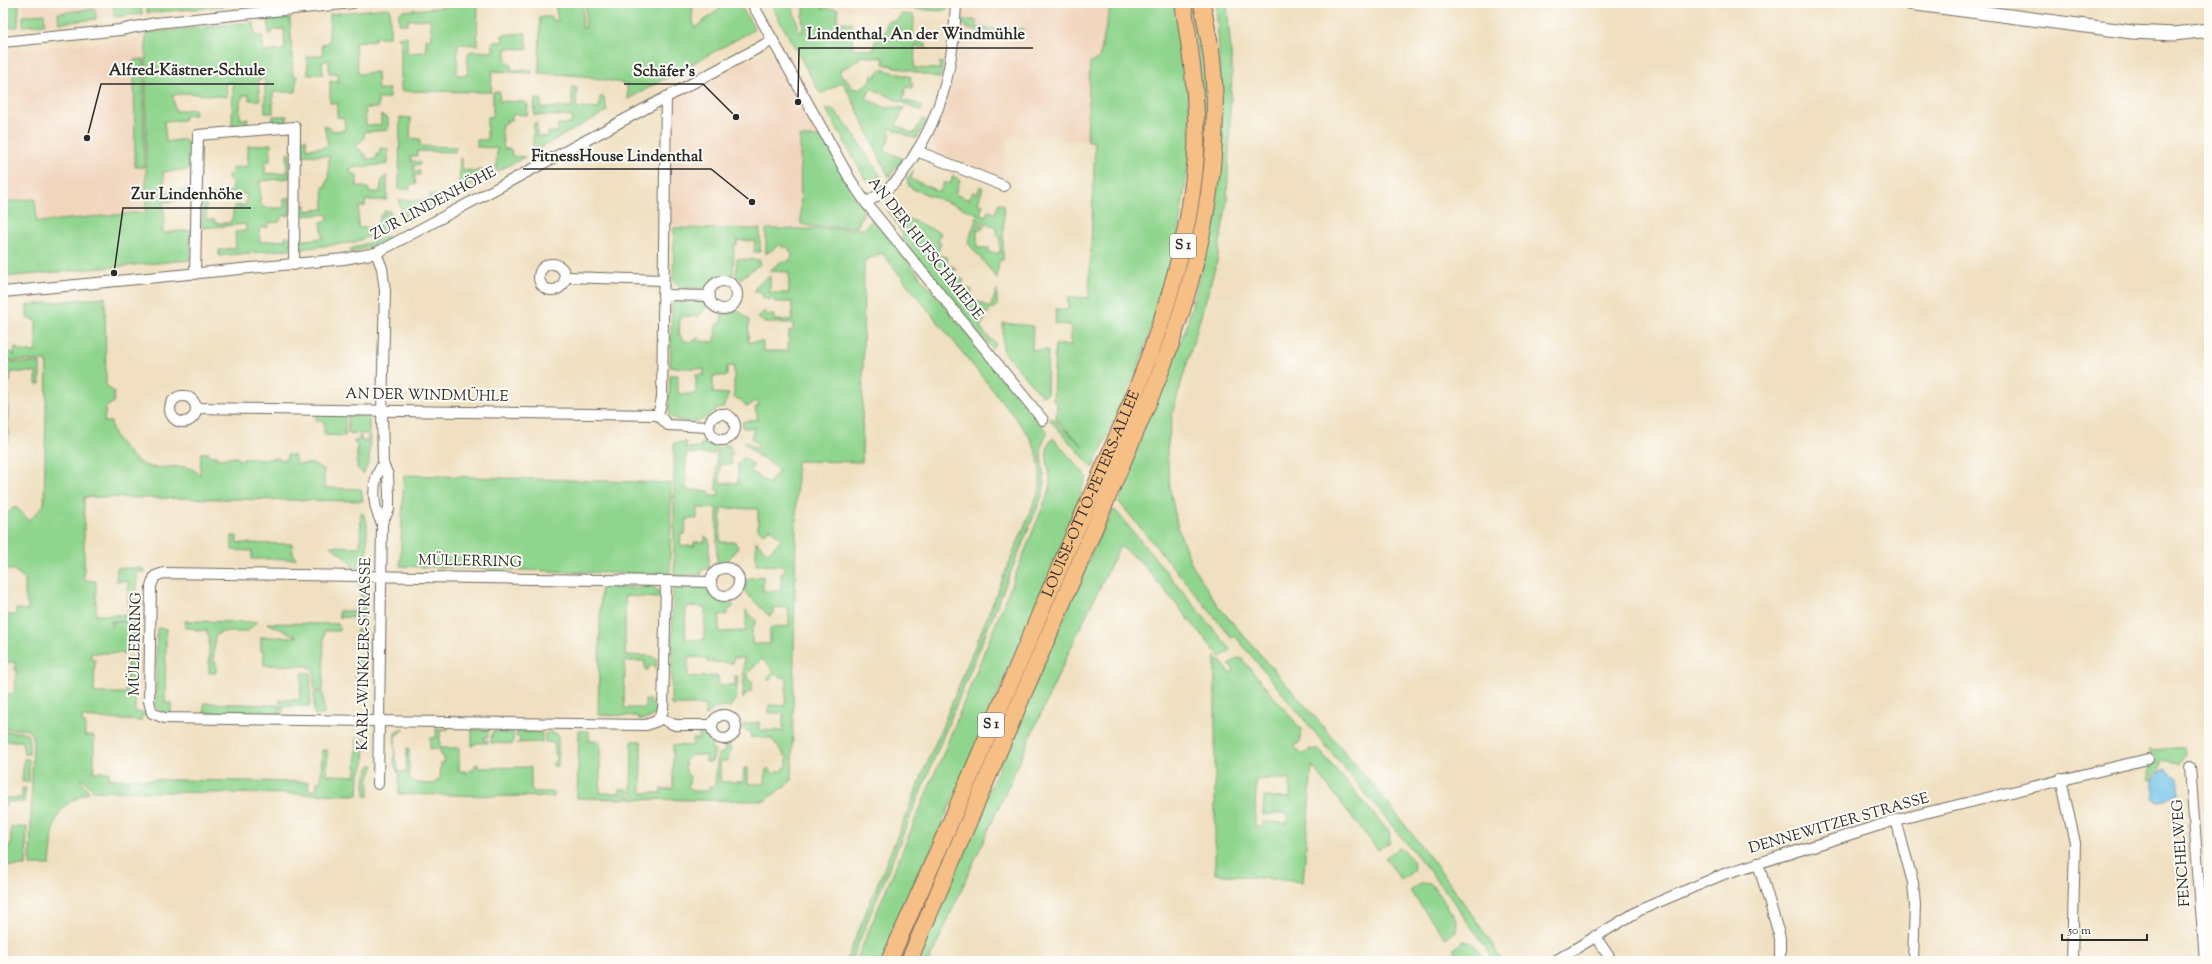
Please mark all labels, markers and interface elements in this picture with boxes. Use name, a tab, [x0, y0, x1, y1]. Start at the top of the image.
callout: Lindenthal, An der Windmühle	[799, 20, 1033, 48]
text: Lindenthal, An der Windmühle	[807, 24, 1026, 47]
callout: Alfred-Kästner-Schule	[101, 56, 274, 84]
callout: Schäfer's	[624, 56, 703, 84]
text: Alfred-Kästner-Schule	[109, 60, 266, 83]
text: Schäfer's	[633, 61, 695, 84]
callout: FitnessHouse Lindenthal	[523, 141, 711, 169]
text: FitnessHouse Lindenthal	[531, 146, 703, 169]
street label: ZUR LINDENHÖHE	[367, 161, 500, 246]
street label: AN DER HUFSCHMIEDE	[862, 173, 988, 325]
callout: Zur Lindenhöhe	[123, 180, 251, 208]
text: Zur Lindenhöhe	[131, 184, 243, 207]
road number: S 1	[1170, 234, 1196, 258]
street label: AN DER WINDMÜHLE	[345, 383, 509, 408]
street label: LOUISE-OTTO-PETERS-ALLEE	[1038, 388, 1145, 601]
street label: MÜLLERRING	[418, 550, 522, 573]
street label: KARL-WINKLER-STRASSE	[353, 557, 377, 751]
street label: MÜLLERRING	[124, 592, 147, 696]
road number: S 1	[978, 713, 1004, 737]
street label: DENNEWITZER STRASSE	[1746, 788, 1932, 860]
street label: FENCHELWEG	[2168, 799, 2196, 907]
scale bar	[2062, 916, 2147, 942]
text: 50 m	[2067, 922, 2091, 940]

